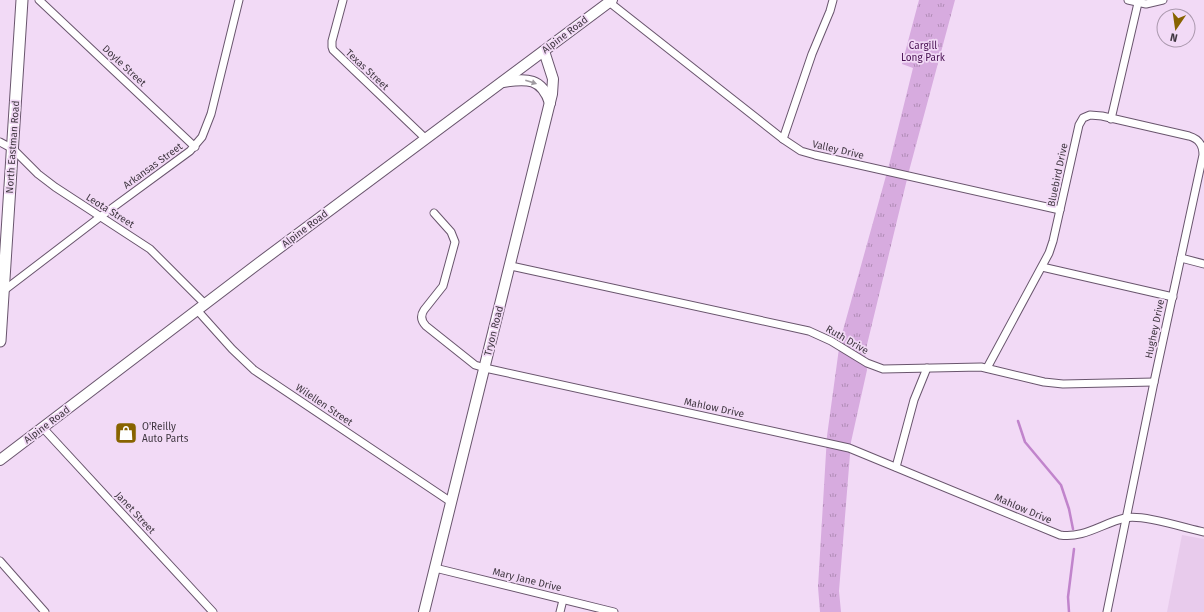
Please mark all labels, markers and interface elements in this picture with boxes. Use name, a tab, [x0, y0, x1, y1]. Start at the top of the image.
north arrow	[1156, 8, 1196, 48]
street label: Alpine Road	[540, 14, 590, 56]
text: N	[1169, 30, 1179, 44]
park label: Cargill Long Park	[901, 40, 946, 64]
street label: Doyle Street	[100, 43, 149, 89]
street label: Texas Street	[343, 47, 391, 93]
one-way arrow	[526, 79, 538, 85]
street label: North Eastman Road	[4, 100, 22, 194]
street label: Valley Drive	[811, 138, 865, 162]
street label: Arkansas Street	[121, 140, 185, 191]
street label: Bluebird Drive	[1045, 142, 1071, 208]
street label: Leota Street	[84, 191, 137, 231]
street label: Alpine Road	[280, 208, 330, 250]
street label: Hughey Drive	[1143, 298, 1167, 360]
street label: Tryon Road	[482, 305, 506, 357]
street label: Ruth Drive	[823, 323, 871, 357]
street label: Wilellen Street	[293, 381, 355, 429]
street label: Mahlow Drive	[683, 396, 745, 420]
street label: Alpine Road	[22, 404, 72, 446]
shop icon: O'Reilly Auto Parts	[113, 420, 139, 446]
place label: O'Reilly Auto Parts	[142, 421, 189, 445]
street label: Janet Street	[112, 489, 158, 537]
street label: Mahlow Drive	[993, 492, 1053, 526]
street label: Mary Jane Drive	[491, 566, 563, 594]

